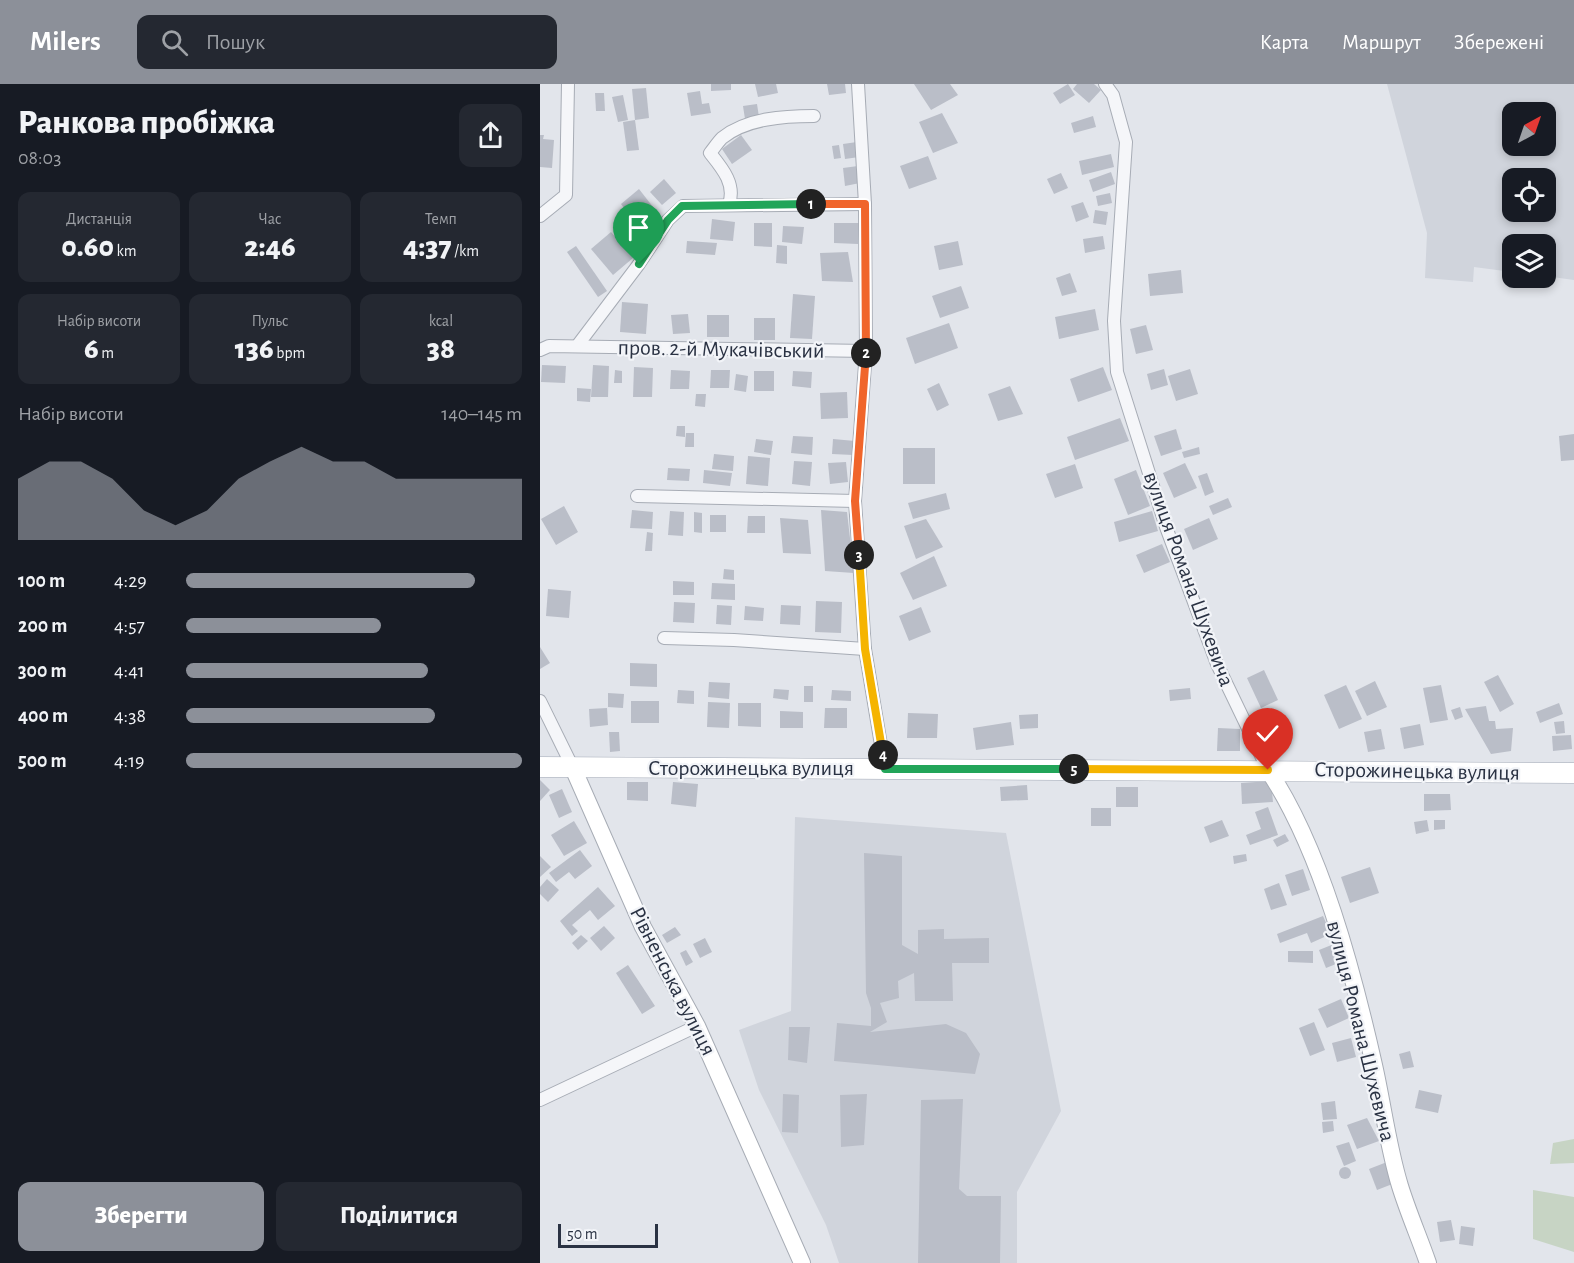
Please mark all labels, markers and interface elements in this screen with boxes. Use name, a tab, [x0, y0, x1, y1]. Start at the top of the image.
search box	[137, 15, 557, 69]
icon: search	[158, 26, 191, 59]
text: Milers	[30, 28, 101, 56]
text: Пошук	[206, 31, 265, 53]
text: Карта	[1260, 32, 1309, 53]
text: Маршрут	[1342, 32, 1421, 53]
text: Збережені	[1454, 32, 1544, 53]
north arrow	[1502, 102, 1556, 156]
map controls	[1502, 102, 1556, 288]
button: share	[459, 104, 522, 167]
text: Ранкова пробіжка	[18, 107, 275, 140]
text: 08:03	[18, 148, 61, 168]
button: locate	[1502, 168, 1556, 222]
pin: 1	[796, 189, 826, 219]
text: 1	[808, 196, 814, 212]
pin	[613, 202, 664, 264]
text: Дистанція	[66, 211, 132, 227]
text: Час	[259, 211, 281, 227]
text: Темп	[425, 211, 457, 227]
icon: arrive	[622, 211, 655, 244]
text: 0.60	[61, 232, 114, 262]
text: 2:46	[244, 232, 296, 262]
text: 4:37	[403, 232, 452, 262]
button: layers	[1502, 234, 1556, 288]
text: km	[114, 243, 137, 259]
text: /km	[452, 243, 479, 259]
text: Набір висоти	[57, 313, 141, 329]
text: Пульс	[251, 313, 289, 329]
text: kcal	[429, 313, 453, 329]
text: 6	[84, 334, 99, 364]
text: 136	[235, 334, 274, 364]
text: 38	[427, 334, 455, 364]
street label: пров. 2-й Мукачівський	[617, 336, 825, 362]
pin: 2	[851, 338, 881, 368]
text: m	[99, 345, 114, 361]
text: bpm	[274, 345, 305, 361]
text: 2	[862, 345, 870, 361]
text: Набір висоти	[18, 404, 124, 424]
text: 140–145 m	[441, 404, 522, 424]
street label: вулиця Романа Шухевича	[1140, 469, 1238, 689]
pin: 3	[844, 540, 874, 570]
text: 3	[856, 547, 862, 563]
text: 100 m	[18, 571, 65, 591]
text: 4:29	[114, 571, 147, 591]
text: 200 m	[18, 616, 67, 636]
text: 4:57	[114, 616, 145, 636]
text: 300 m	[18, 661, 67, 681]
text: 4:41	[114, 661, 145, 681]
text: 400 m	[18, 706, 68, 726]
text: 4:38	[114, 706, 146, 726]
pin	[1242, 708, 1293, 770]
icon: check	[1251, 717, 1284, 750]
pin: 4	[868, 740, 898, 770]
text: 4	[879, 747, 887, 763]
text: 500 m	[18, 751, 67, 771]
text: 4:19	[114, 751, 144, 771]
pin: 5	[1059, 754, 1089, 784]
street label: Сторожинецька вулиця	[648, 757, 854, 779]
street label: Сторожинецька вулиця	[1314, 758, 1520, 784]
text: 5	[1071, 761, 1077, 777]
street label: Рівненська вулиця	[626, 903, 720, 1059]
street label: вулиця Романа Шухевича	[1323, 918, 1399, 1144]
button: Зберегти	[18, 1182, 264, 1251]
button: Поділитися	[276, 1182, 522, 1251]
scale bar	[558, 1221, 658, 1248]
text: 50 m	[567, 1226, 598, 1242]

